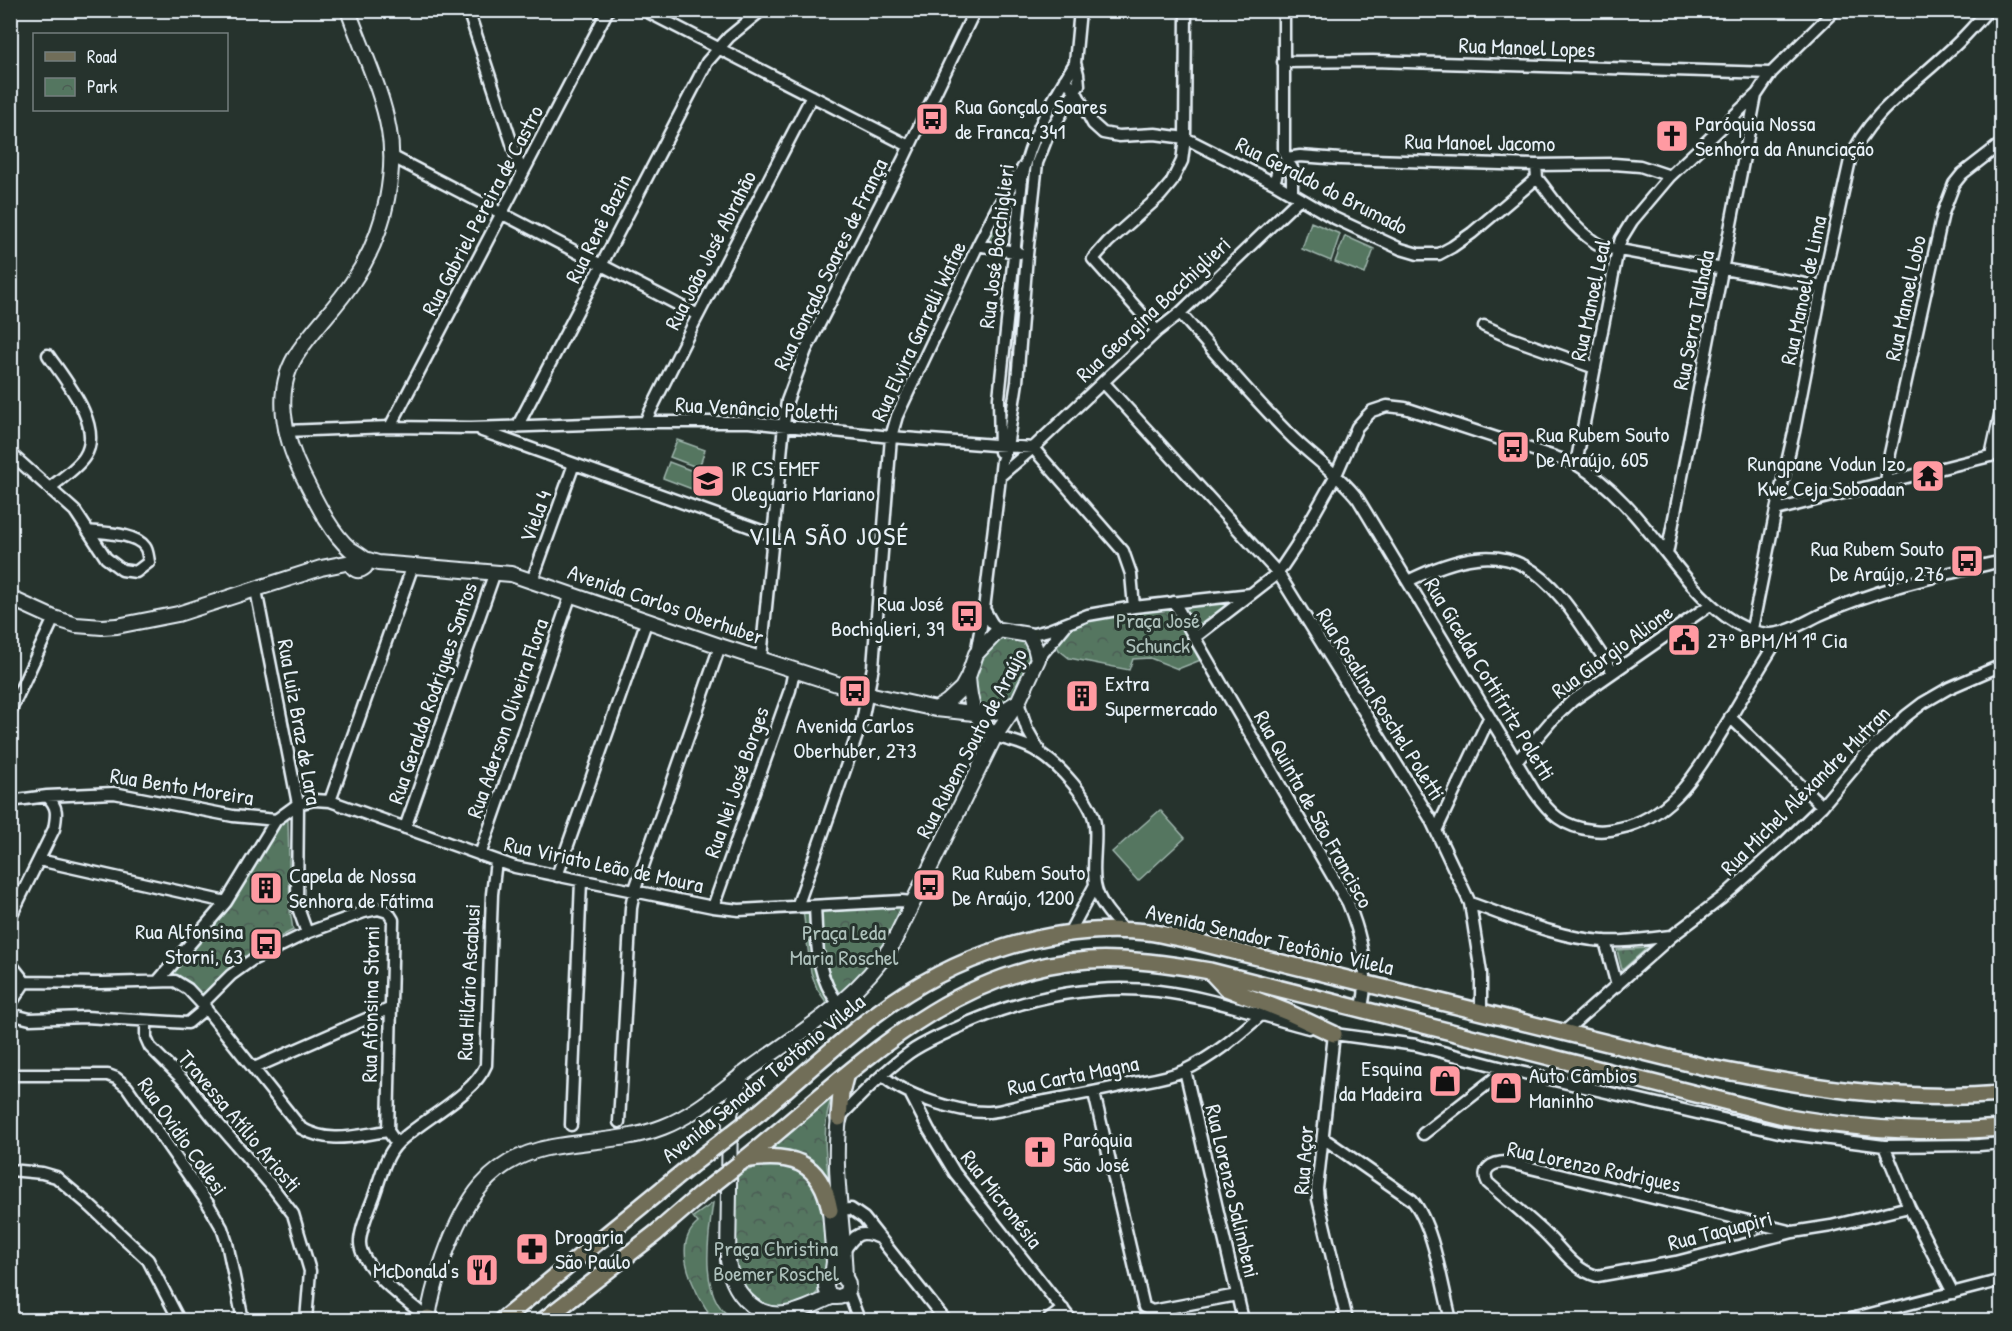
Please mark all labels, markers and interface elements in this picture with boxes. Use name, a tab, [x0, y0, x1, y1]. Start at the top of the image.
street label: Rua Manoel Lopes	[1458, 30, 1596, 64]
legend	[33, 33, 228, 111]
text: Road	[87, 44, 117, 69]
text: Park	[87, 74, 118, 99]
place label: Rua Gonçalo Soares de Franca, 341	[955, 91, 1107, 146]
street label: Rua Gabriel Pereira de Castro	[414, 100, 550, 320]
bus stop icon: Rua Gonçalo Soares de Franca, 341	[914, 101, 950, 137]
place label: Paróquia Nossa Senhora da Anunciação	[1695, 108, 1874, 163]
church icon: Paróquia Nossa Senhora da Anunciação	[1654, 118, 1690, 154]
street label: Rua Manoel Jacomo	[1404, 126, 1556, 158]
street label: Rua Geraldo do Brumado	[1231, 129, 1413, 241]
street label: Rua Gonçalo Soares de França	[766, 153, 894, 375]
street label: Rua José Bocchiglieri	[971, 162, 1021, 330]
street label: Rua João José Abrahão	[657, 165, 763, 335]
street label: Rua Renê Bazin	[558, 168, 638, 288]
street label: Rua Manoel de Lima	[1773, 212, 1834, 367]
street label: Rua Georgina Bocchiglieri	[1069, 229, 1237, 389]
street label: Rua Manoel Lobo	[1877, 232, 1933, 364]
street label: Rua Elvira Garrelli Wafae	[863, 236, 973, 426]
street label: Rua Manoel Leal	[1562, 236, 1618, 364]
street label: Rua Serra Talhada	[1665, 247, 1721, 392]
street label: Rua Venâncio Poletti	[675, 389, 839, 427]
place label: Rua Rubem Souto De Araújo, 605	[1536, 419, 1669, 474]
bus stop icon: Rua Rubem Souto De Araújo, 605	[1495, 429, 1531, 465]
place label: Rungpane Vodun Izo Kwe Ceja Soboadan	[1748, 448, 1905, 503]
place label: IR CS EMEF Oleguario Mariano	[731, 453, 875, 508]
temple icon: Rungpane Vodun Izo Kwe Ceja Soboadan	[1910, 458, 1946, 494]
school or university icon: IR CS EMEF Oleguario Mariano	[690, 463, 726, 499]
street label: Viela 4	[512, 486, 558, 546]
district label: VILA SÃO JOSÉ	[748, 518, 910, 553]
place label: Rua Rubem Souto De Araújo, 276	[1811, 533, 1944, 588]
bus stop icon: Rua Rubem Souto De Araújo, 276	[1949, 543, 1985, 579]
street label: Avenida Carlos Oberhuber	[564, 556, 769, 652]
street label: Rua Gicelda Cottifritz Poletti	[1417, 572, 1563, 786]
street label: Rua Geraldo Rodrigues Santos	[380, 578, 484, 808]
place label: Rua José Bochiglieri, 39	[831, 588, 944, 643]
street label: Rua Giorgio Alione	[1545, 597, 1679, 705]
bus stop icon: Rua José Bochiglieri, 39	[949, 598, 985, 634]
street label: Rua Rosalina Roschel Poletti	[1310, 602, 1452, 806]
park label: Praça José Schunck	[1116, 605, 1200, 660]
street label: Rua Aderson Oliveira Flora	[459, 614, 555, 822]
public building icon: 27º BPM/M 1ª Cia	[1666, 622, 1702, 658]
place label: 27º BPM/M 1ª Cia	[1707, 625, 1847, 655]
street label: Rua Luiz Braz de Lara	[271, 637, 329, 808]
street label: Rua Rubem Souto de Araújo	[908, 643, 1034, 843]
place label: Extra Supermercado	[1105, 668, 1217, 723]
bus stop icon: Avenida Carlos Oberhuber, 273	[837, 673, 873, 709]
building icon: Extra Supermercado	[1064, 678, 1100, 714]
street label: Rua Michel Alexandre Mutran	[1713, 698, 1897, 882]
street label: Rua Nei José Borges	[696, 703, 776, 861]
street label: Rua Quinta de São Francisco	[1247, 705, 1381, 913]
place label: Avenida Carlos Oberhuber, 273	[793, 710, 917, 765]
street label: Rua Bento Moreira	[108, 760, 256, 812]
street label: Rua Viriato Leão de Moura	[502, 828, 707, 900]
place label: Rua Rubem Souto De Araújo, 1200	[952, 857, 1085, 912]
place label: Capela de Nossa Senhora de Fátima	[289, 860, 434, 915]
bus stop icon: Rua Rubem Souto De Araújo, 1200	[911, 867, 947, 903]
building icon: Capela de Nossa Senhora de Fátima	[248, 870, 284, 906]
street label: Avenida Senador Teotônio Vilela	[1143, 896, 1397, 982]
street label: Rua Hilário Ascabusi	[449, 903, 487, 1061]
place label: Rua Alfonsina Storni, 63	[135, 916, 243, 971]
park label: Praça Leda Maria Roschel	[790, 917, 898, 972]
street label: Rua Afonsina Storni	[354, 925, 386, 1083]
bus stop icon: Rua Alfonsina Storni, 63	[248, 926, 284, 962]
street label: Avenida Senador Teotônio Vilela	[655, 986, 871, 1169]
street label: Travessa Atílio Ariosti	[171, 1043, 309, 1199]
street label: Rua Carta Magna	[1005, 1048, 1141, 1102]
place label: Esquina da Madeira	[1339, 1053, 1422, 1108]
place label: Auto Câmbios Maninho	[1529, 1060, 1637, 1115]
shop icon: Esquina da Madeira	[1427, 1063, 1463, 1099]
shop icon: Auto Câmbios Maninho	[1488, 1070, 1524, 1106]
street label: Rua Ovidio Collesi	[131, 1071, 235, 1201]
street label: Rua Lorenzo Salimbeni	[1198, 1101, 1268, 1281]
place label: Paróquia São José	[1063, 1124, 1132, 1179]
street label: Rua Açor	[1286, 1124, 1320, 1196]
street label: Rua Lorenzo Rodrigues	[1504, 1133, 1684, 1199]
church icon: Paróquia São José	[1022, 1134, 1058, 1170]
street label: Rua Micronésia	[954, 1144, 1050, 1255]
street label: Rua Taquapiri	[1665, 1203, 1775, 1257]
place label: Drogaria São Paulo	[555, 1221, 631, 1276]
pharmacy icon: Drogaria São Paulo	[514, 1231, 550, 1267]
park label: Praça Christina Boemer Roschel	[713, 1233, 839, 1288]
restaurant icon: McDonald's	[464, 1252, 500, 1288]
place label: McDonald's	[373, 1255, 459, 1285]

